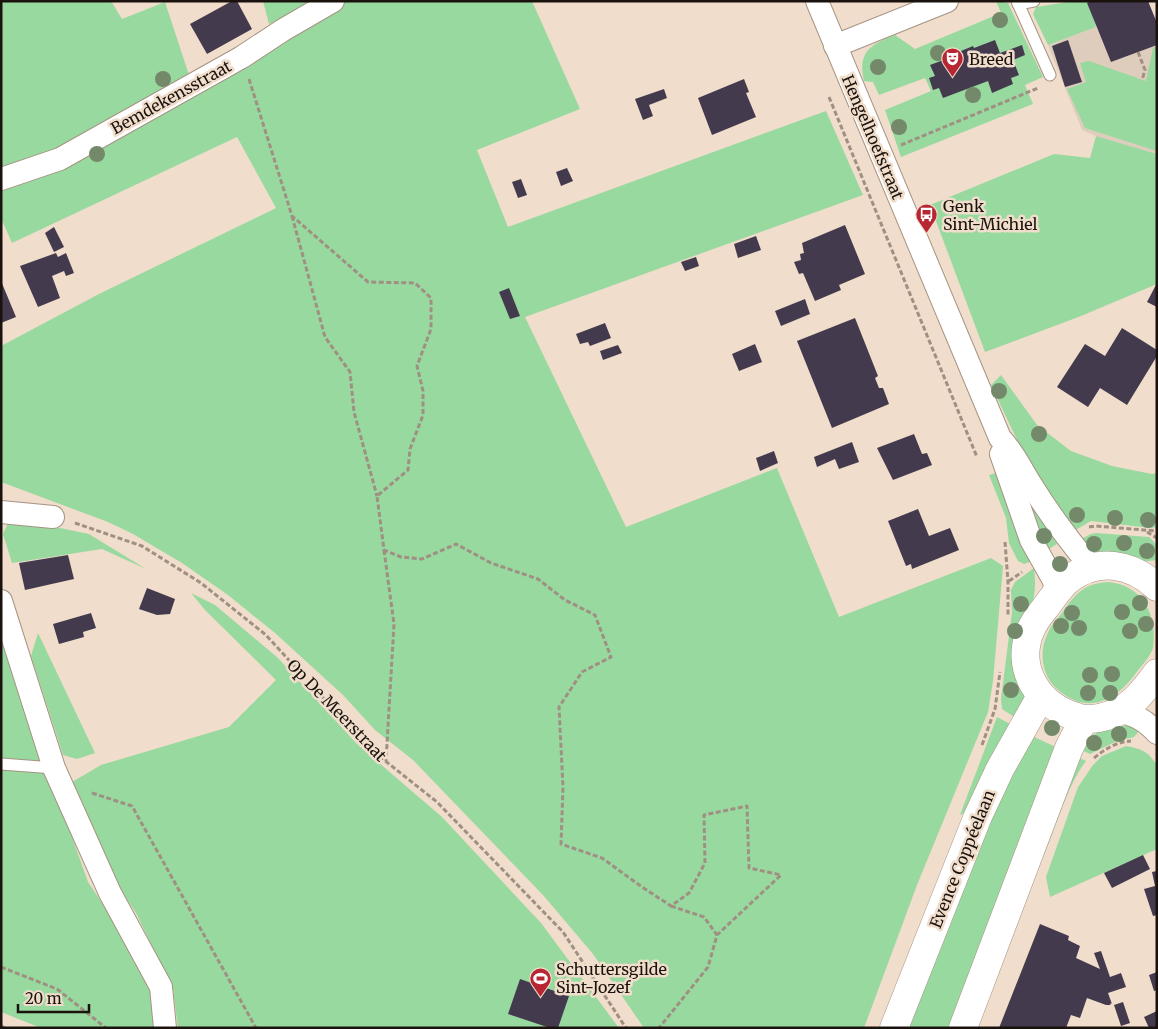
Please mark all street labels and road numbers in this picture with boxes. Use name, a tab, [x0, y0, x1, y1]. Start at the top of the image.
street label: Bemdekensstraat	[107, 55, 235, 138]
street label: Hengelhoefstraat	[838, 72, 909, 203]
street label: Op De Meerstraat	[283, 655, 391, 766]
street label: Evence Coppéelaan	[925, 787, 999, 931]

